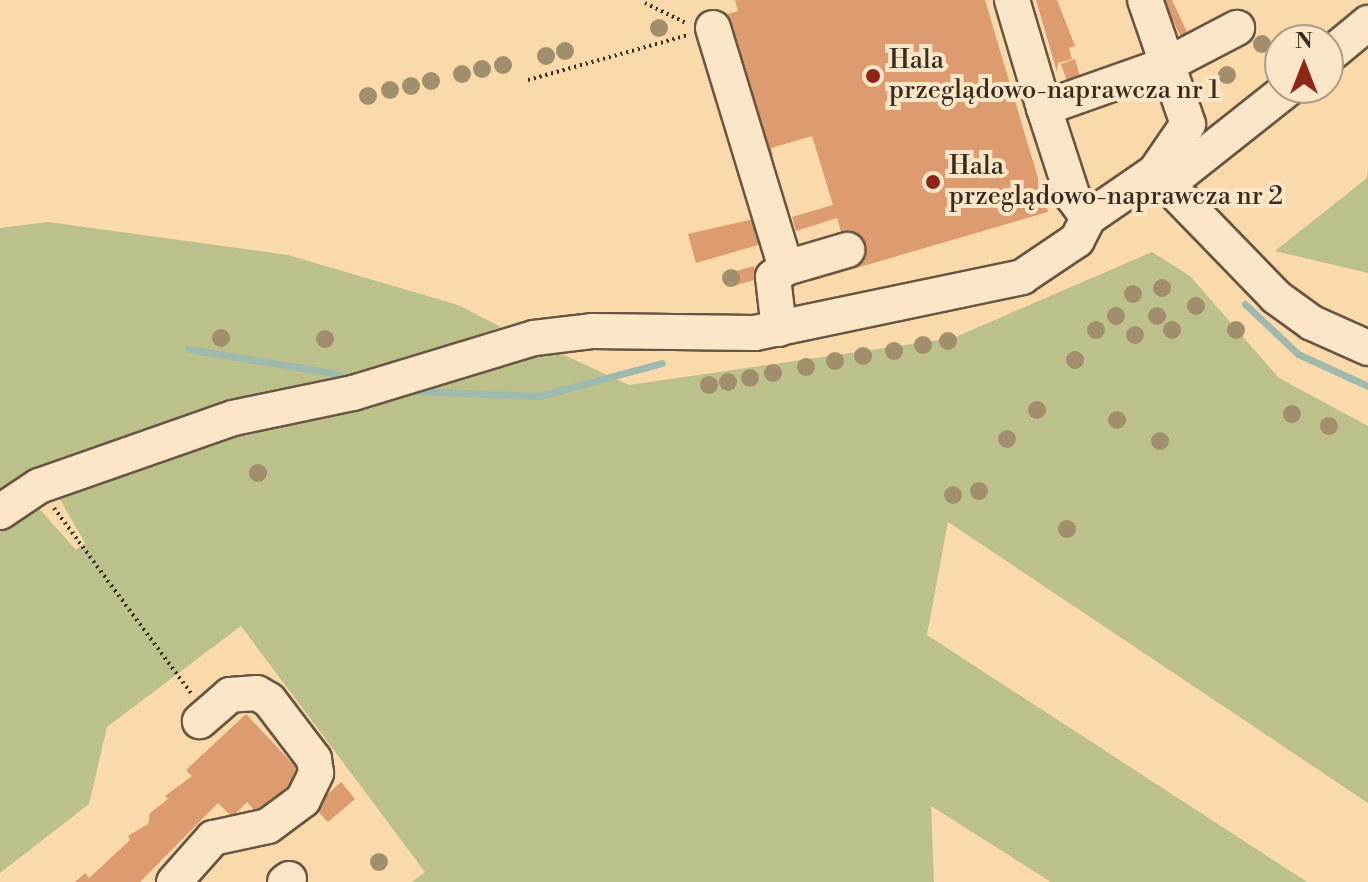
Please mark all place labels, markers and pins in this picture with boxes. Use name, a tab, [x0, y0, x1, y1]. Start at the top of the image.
place label: Hala przeglądowo-naprawcza nr 1	[889, 45, 1219, 106]
marker: Hala przeglądowo-naprawcza nr 1	[864, 67, 882, 85]
place label: Hala przeglądowo-naprawcza nr 2	[949, 151, 1283, 212]
marker: Hala przeglądowo-naprawcza nr 2	[924, 173, 942, 191]

